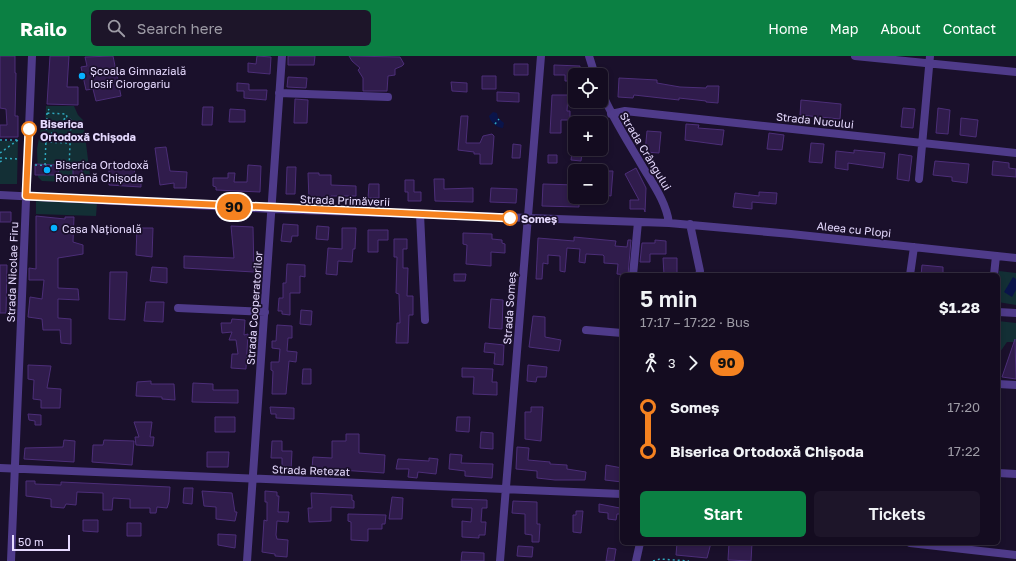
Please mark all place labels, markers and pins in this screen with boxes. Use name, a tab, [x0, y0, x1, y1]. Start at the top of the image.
place label: Școala Gimnazială Iosif Ciorogariu	[90, 64, 186, 90]
marker: Școala Gimnazială Iosif Ciorogariu	[77, 71, 87, 81]
place label: Biserica Ortodoxă Chișoda	[40, 117, 136, 143]
marker: Biserica Ortodoxă Chișoda	[21, 121, 37, 137]
place label: Biserica Ortodoxă Română Chișoda	[55, 158, 149, 185]
marker: Biserica Ortodoxă Română Chișoda	[42, 165, 52, 175]
marker: Someș	[502, 210, 518, 226]
place label: Someș	[521, 212, 557, 225]
place label: Casa Națională	[62, 222, 142, 236]
marker: Casa Națională	[49, 223, 59, 233]

